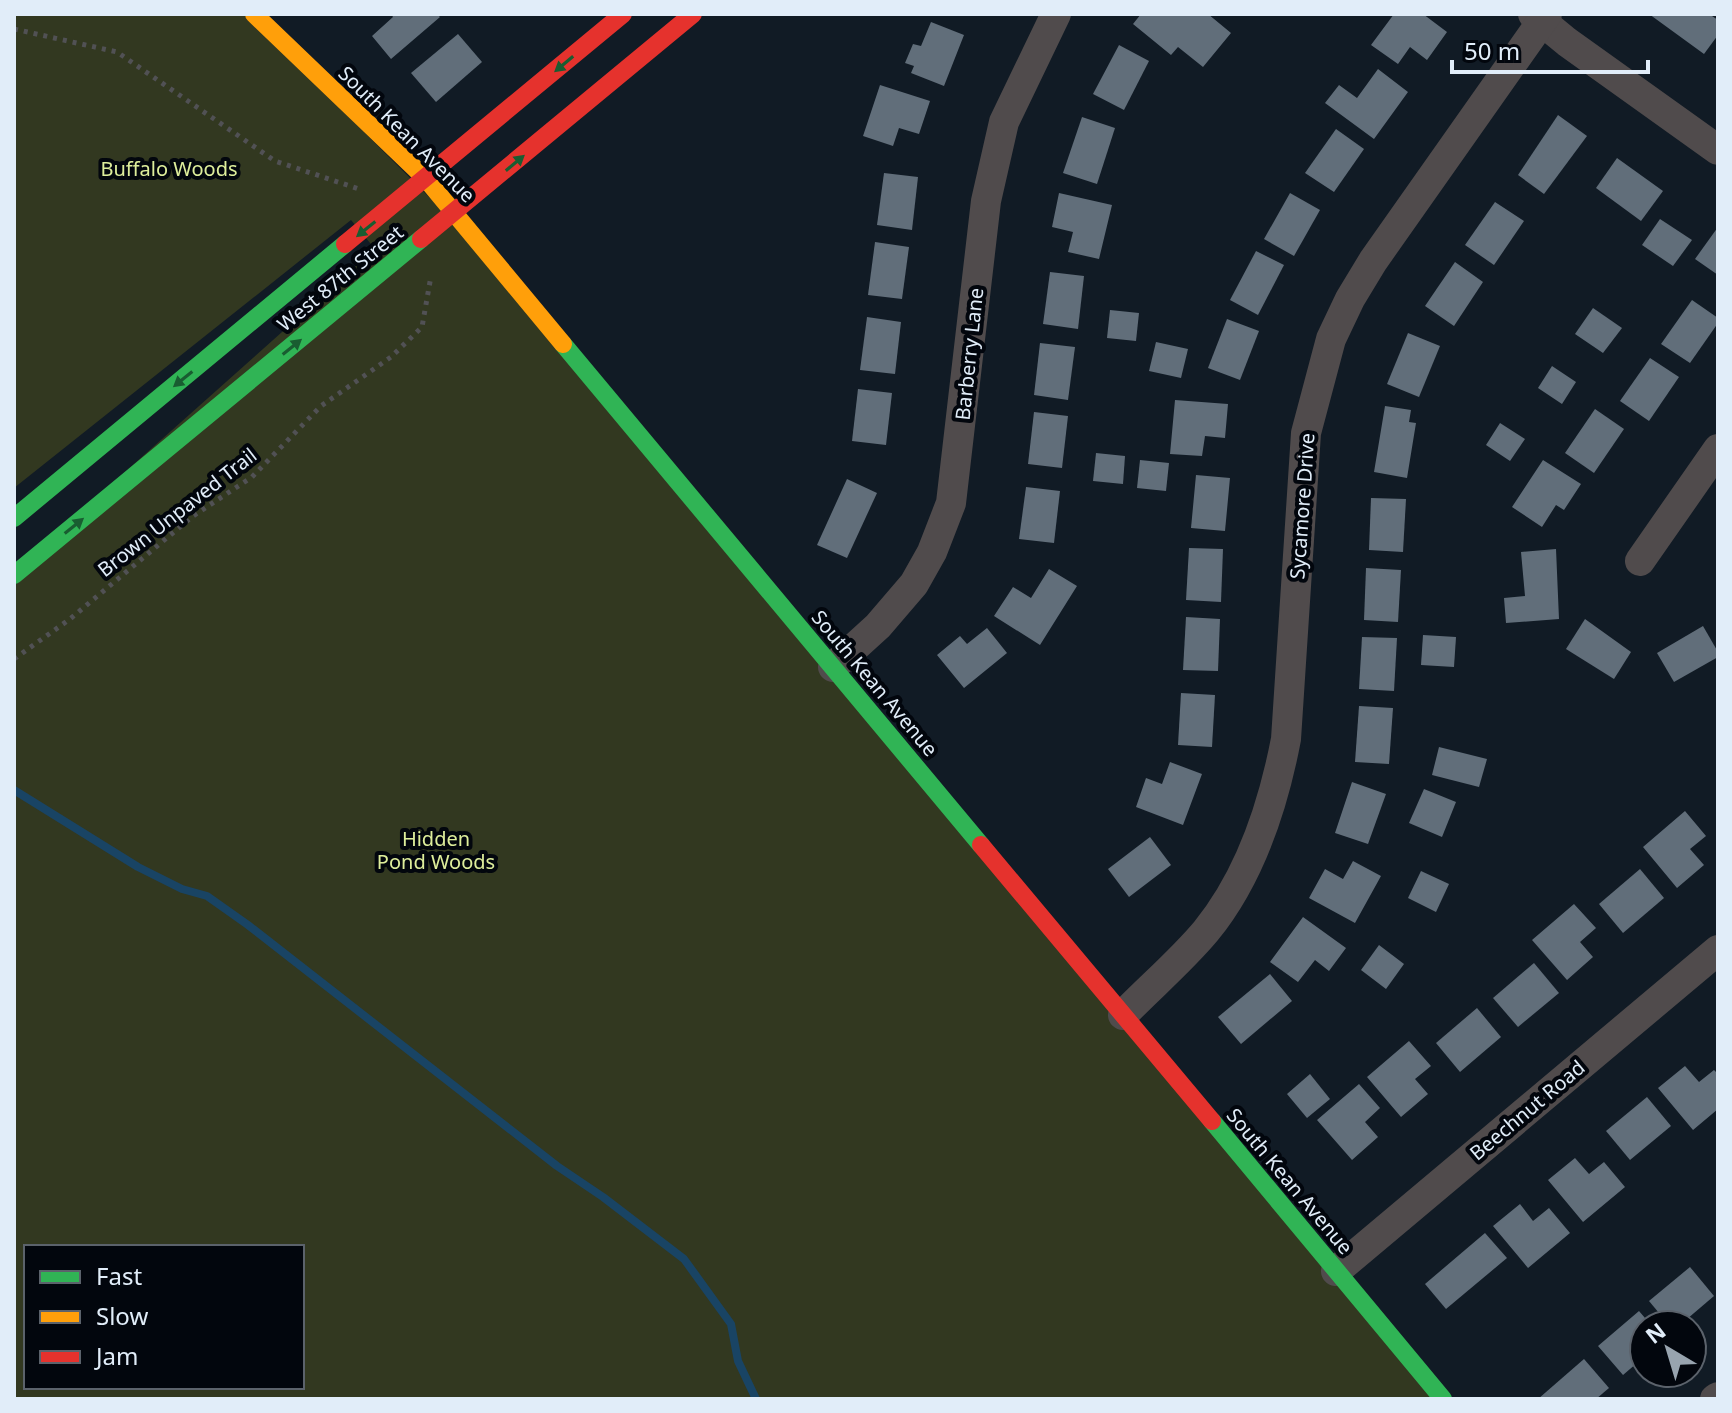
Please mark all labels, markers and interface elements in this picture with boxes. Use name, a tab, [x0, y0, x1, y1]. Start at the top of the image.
scale bar	[1452, 24, 1648, 74]
text: 50 m	[1464, 34, 1520, 67]
one-way arrow	[554, 55, 574, 72]
street label: South Kean Avenue	[333, 60, 481, 208]
park label: Buffalo Woods	[100, 155, 238, 182]
one-way arrow	[505, 155, 525, 172]
street label: West 87th Street	[271, 219, 409, 337]
one-way arrow	[356, 220, 376, 237]
street label: Barberry Lane	[949, 286, 989, 422]
one-way arrow	[282, 339, 302, 356]
one-way arrow	[173, 370, 193, 387]
street label: Sycamore Drive	[1283, 432, 1321, 580]
street label: Brown Unpaved Trail	[92, 441, 262, 583]
one-way arrow	[64, 518, 84, 535]
street label: South Kean Avenue	[806, 604, 944, 762]
park label: Hidden Pond Woods	[377, 825, 495, 875]
street label: Beechnut Road	[1464, 1054, 1590, 1166]
street label: South Kean Avenue	[1221, 1102, 1359, 1260]
legend	[24, 1245, 304, 1389]
text: Fast	[96, 1259, 142, 1292]
text: Slow	[96, 1299, 148, 1332]
north arrow	[1628, 1309, 1708, 1389]
text: N	[1639, 1315, 1671, 1350]
text: Jam	[94, 1339, 138, 1372]

